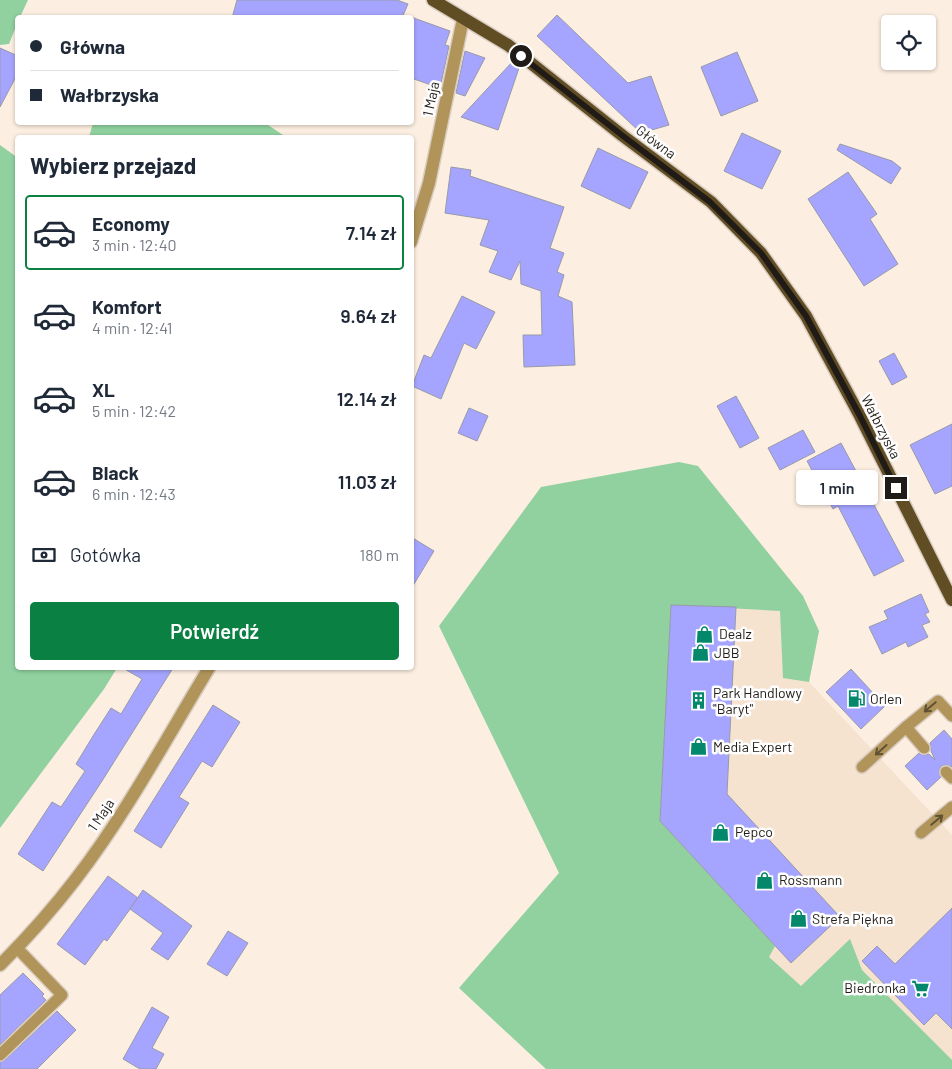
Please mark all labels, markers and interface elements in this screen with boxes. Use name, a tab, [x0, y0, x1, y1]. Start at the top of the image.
map controls	[881, 15, 936, 70]
button: locate	[881, 15, 936, 70]
text: Główna	[60, 35, 125, 58]
route start	[510, 45, 532, 67]
street label: 1 Maja	[419, 80, 443, 118]
text: Wałbrzyska	[60, 83, 159, 106]
street label: Główna	[633, 121, 680, 162]
text: Wybierz przejazd	[30, 152, 196, 178]
icon: car	[32, 210, 77, 255]
text: Economy	[92, 212, 170, 235]
text: 7.14 zł	[346, 221, 397, 244]
text: 3 min · 12:40	[92, 235, 177, 254]
icon: car	[32, 293, 77, 338]
text: Komfort	[92, 295, 162, 318]
text: 9.64 zł	[341, 304, 397, 327]
text: 4 min · 12:41	[92, 318, 172, 337]
icon: car	[32, 376, 77, 421]
text: XL	[92, 378, 115, 401]
text: 12.14 zł	[337, 387, 397, 410]
street label: Wałbrzyska	[858, 392, 905, 462]
text: 5 min · 12:42	[92, 401, 176, 420]
icon: car	[32, 459, 77, 504]
text: Black	[92, 461, 139, 484]
text: 11.03 zł	[338, 470, 397, 493]
callout: 1 min	[796, 470, 878, 506]
route end	[885, 477, 907, 499]
text: 1 min	[820, 478, 854, 497]
text: 6 min · 12:43	[92, 484, 176, 503]
icon: cash	[30, 541, 58, 569]
text: Gotówka	[70, 543, 141, 566]
text: 180 m	[360, 545, 399, 564]
button: Potwierdź	[30, 602, 399, 660]
shop icon: Dealz	[695, 624, 715, 644]
place label: Dealz	[719, 625, 752, 642]
shop icon: JBB	[690, 643, 710, 663]
place label: JBB	[714, 644, 740, 661]
place label: Park Handlowy "Baryt"	[713, 684, 802, 717]
fuel station icon: Orlen	[846, 689, 866, 709]
place label: Orlen	[870, 690, 902, 707]
building icon: Park Handlowy "Baryt"	[689, 691, 709, 711]
one-way arrow	[924, 701, 937, 712]
shop icon: Media Expert	[689, 737, 709, 757]
place label: Media Expert	[713, 738, 792, 755]
one-way arrow	[875, 744, 888, 756]
street label: 1 Maja	[84, 795, 118, 834]
one-way arrow	[930, 815, 943, 826]
shop icon: Pepco	[711, 822, 731, 842]
place label: Pepco	[735, 823, 773, 840]
shop icon: Rossmann	[755, 870, 775, 890]
place label: Rossmann	[779, 871, 842, 888]
shop icon: Strefa Piękna	[788, 909, 808, 929]
place label: Strefa Piękna	[812, 910, 893, 927]
supermarket icon: Biedronka	[910, 978, 930, 998]
place label: Biedronka	[844, 979, 906, 996]

